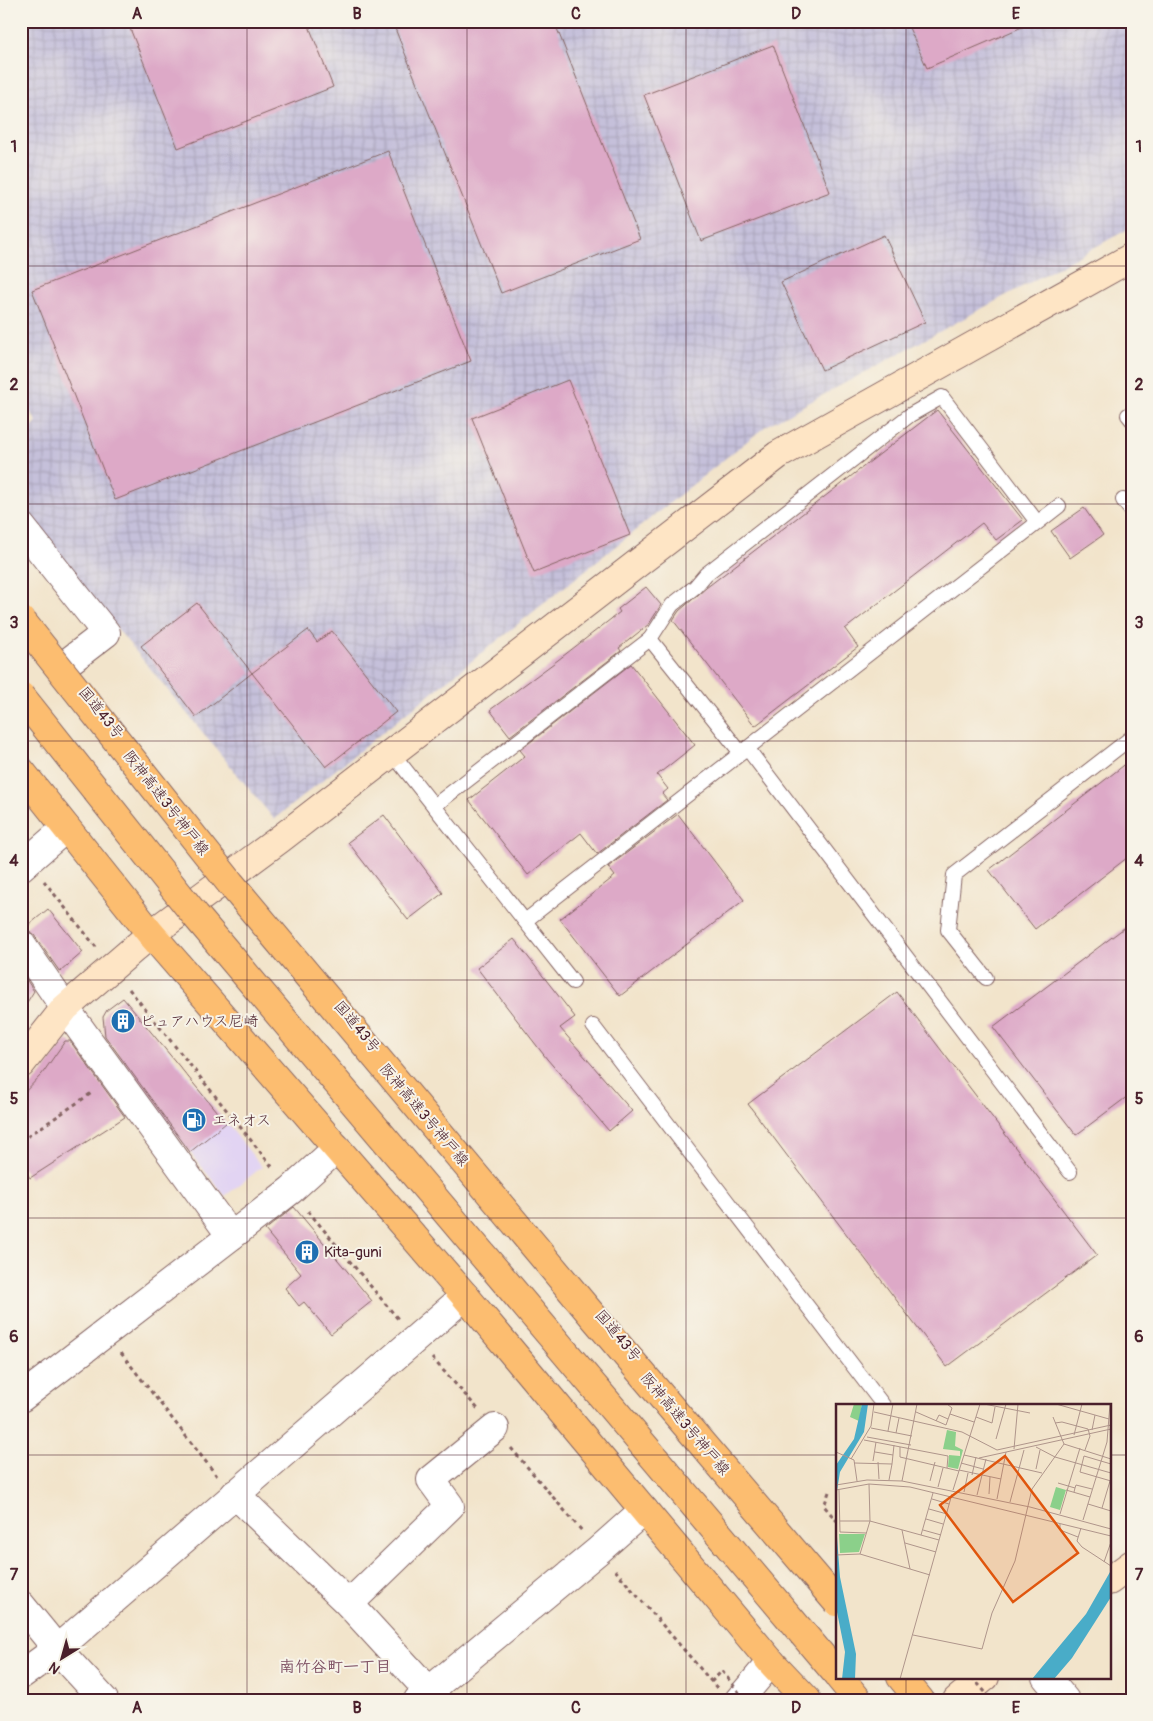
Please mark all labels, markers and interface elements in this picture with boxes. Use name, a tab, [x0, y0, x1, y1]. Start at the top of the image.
text: A	[132, 4, 143, 24]
text: B	[352, 4, 362, 24]
text: C	[571, 4, 581, 24]
text: D	[791, 4, 801, 24]
text: E	[1012, 4, 1021, 24]
text: 1	[11, 137, 17, 157]
text: 1	[1136, 137, 1142, 157]
text: 2	[10, 375, 19, 395]
text: 2	[1135, 375, 1144, 395]
text: 3	[10, 613, 19, 633]
text: 3	[1135, 613, 1144, 633]
street label: 国道43号	[74, 683, 128, 743]
street label: 阪神高速3号神戸線	[119, 747, 213, 859]
text: 4	[9, 851, 19, 871]
text: 4	[1134, 851, 1144, 871]
street label: 国道43号	[330, 997, 384, 1057]
building icon: ピュアハウス尼崎	[110, 1008, 136, 1034]
place label: ピュアハウス尼崎	[140, 1012, 259, 1031]
street label: 阪神高速3号神戸線	[375, 1060, 473, 1170]
text: 5	[10, 1089, 19, 1109]
text: 5	[1135, 1089, 1144, 1109]
fuel station icon: エネオス	[181, 1107, 207, 1133]
place label: エネオス	[212, 1111, 271, 1130]
building icon: Kita-guni	[294, 1239, 320, 1265]
place label: Kita-guni	[324, 1243, 382, 1262]
street label: 国道43号	[591, 1306, 645, 1366]
text: 6	[9, 1327, 19, 1347]
text: 6	[1134, 1327, 1144, 1347]
street label: 阪神高速3号神戸線	[636, 1369, 734, 1479]
inset map	[836, 1404, 1110, 1678]
text: 7	[10, 1565, 19, 1585]
text: 7	[1135, 1565, 1144, 1585]
north arrow	[38, 1634, 88, 1684]
district label: 南竹谷町一丁目	[279, 1657, 391, 1677]
text: N	[46, 1658, 63, 1678]
text: A	[132, 1698, 143, 1718]
text: B	[352, 1698, 362, 1718]
text: C	[571, 1698, 581, 1718]
text: D	[791, 1698, 801, 1718]
text: E	[1012, 1698, 1021, 1718]

